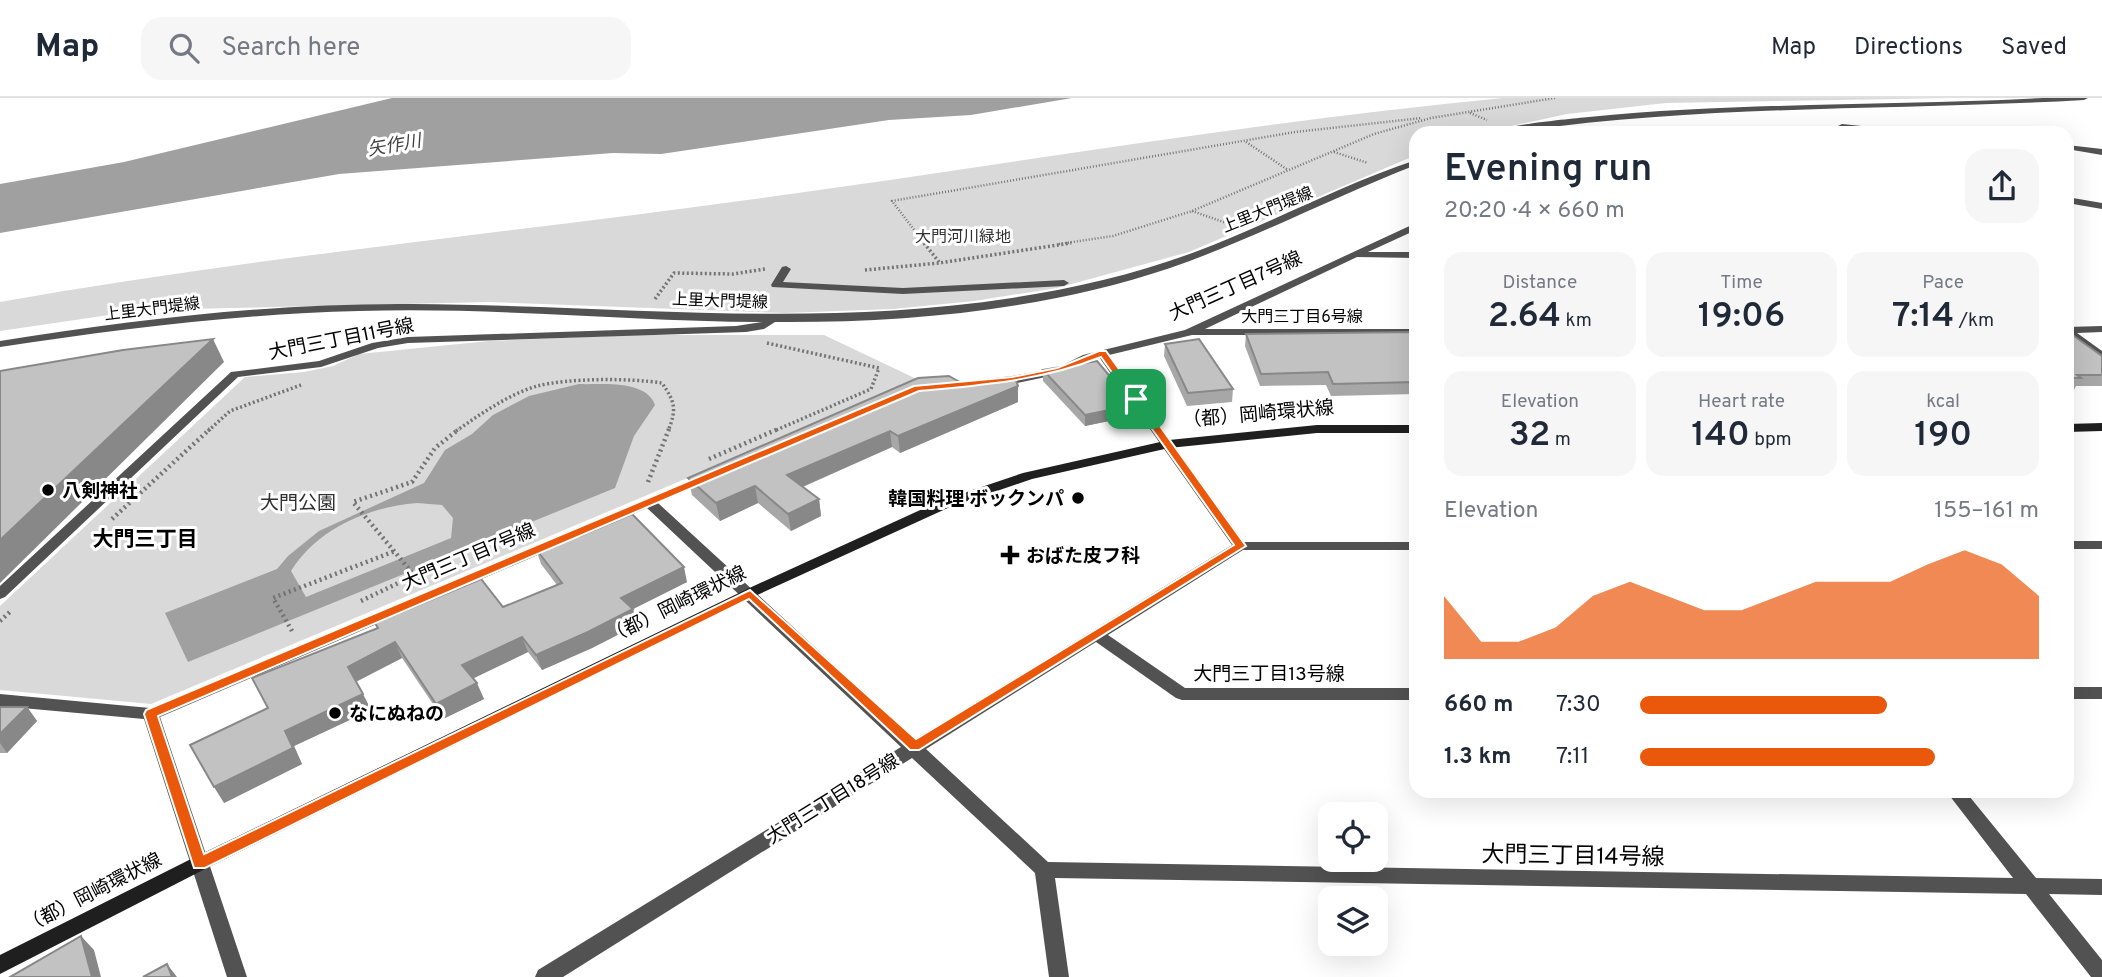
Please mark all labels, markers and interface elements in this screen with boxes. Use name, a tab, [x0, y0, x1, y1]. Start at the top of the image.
search box	[141, 17, 631, 80]
text: Map	[35, 27, 99, 69]
icon: search	[165, 29, 203, 67]
text: Search here	[221, 32, 360, 65]
text: Map	[1771, 33, 1816, 63]
text: Directions	[1854, 33, 1963, 63]
text: Saved	[2001, 33, 2067, 63]
water label: 矢作川	[366, 130, 425, 162]
text: Evening run	[1444, 146, 1652, 195]
button: share	[1965, 149, 2039, 223]
street label: 上里大門堤線	[1219, 184, 1316, 238]
text: 20:20 · 4 × 660 m	[1444, 197, 1625, 226]
park label: 大門河川緑地	[915, 228, 1011, 248]
street label: 大門三丁目7号線	[1166, 247, 1306, 327]
text: Distance	[1503, 271, 1577, 295]
text: Time	[1720, 271, 1763, 295]
text: Pace	[1922, 271, 1964, 295]
street label: 上里大門堤線	[672, 290, 768, 314]
street label: 上里大門堤線	[103, 294, 201, 326]
text: 2.64	[1488, 295, 1561, 339]
text: 19:06	[1698, 295, 1785, 339]
text: 7:14	[1892, 295, 1954, 339]
street label: 大門三丁目6号線	[1241, 308, 1363, 328]
text: km	[1561, 309, 1592, 333]
text: /km	[1954, 309, 1994, 333]
street label: 大門三丁目11号線	[267, 314, 416, 366]
pin	[1106, 369, 1166, 429]
icon: arrive	[1117, 380, 1155, 418]
text: Elevation	[1501, 390, 1579, 414]
text: Heart rate	[1698, 390, 1785, 414]
text: kcal	[1926, 390, 1960, 414]
street label: （都）岡崎環状線	[1181, 396, 1335, 434]
text: 32	[1509, 414, 1550, 458]
text: 140	[1691, 414, 1750, 458]
text: 190	[1914, 414, 1972, 458]
text: m	[1550, 428, 1571, 452]
text: bpm	[1750, 428, 1792, 452]
place label: 八剣神社	[62, 480, 138, 504]
marker: 八剣神社	[40, 482, 56, 498]
place label: 韓国料理 ボックンパ	[888, 488, 1064, 512]
marker: 韓国料理 ボックンパ	[1070, 490, 1086, 506]
park label: 大門公園	[260, 492, 336, 516]
text: Elevation	[1444, 497, 1539, 526]
text: 155–161 m	[1934, 497, 2039, 526]
street label: 大門三丁目7号線	[398, 519, 539, 597]
district label: 大門三丁目	[93, 527, 198, 554]
marker: おばた皮フ科	[1000, 545, 1020, 565]
place label: おばた皮フ科	[1026, 545, 1140, 569]
street label: （都）岡崎環状線	[603, 562, 750, 650]
street label: 大門三丁目13号線	[1193, 663, 1345, 687]
text: 660 m	[1444, 691, 1513, 720]
text: 7:30	[1556, 691, 1601, 720]
place label: なにぬねの	[349, 703, 444, 727]
marker: なにぬねの	[327, 705, 343, 721]
text: 1.3 km	[1444, 743, 1511, 772]
text: 7:11	[1556, 743, 1589, 772]
street label: 大門三丁目18号線	[762, 749, 904, 850]
map controls	[1318, 802, 1388, 956]
button: locate	[1318, 802, 1388, 872]
street label: 大門三丁目14号線	[1481, 841, 1665, 874]
street label: （都）岡崎環状線	[20, 849, 166, 939]
button: layers	[1318, 886, 1388, 956]

